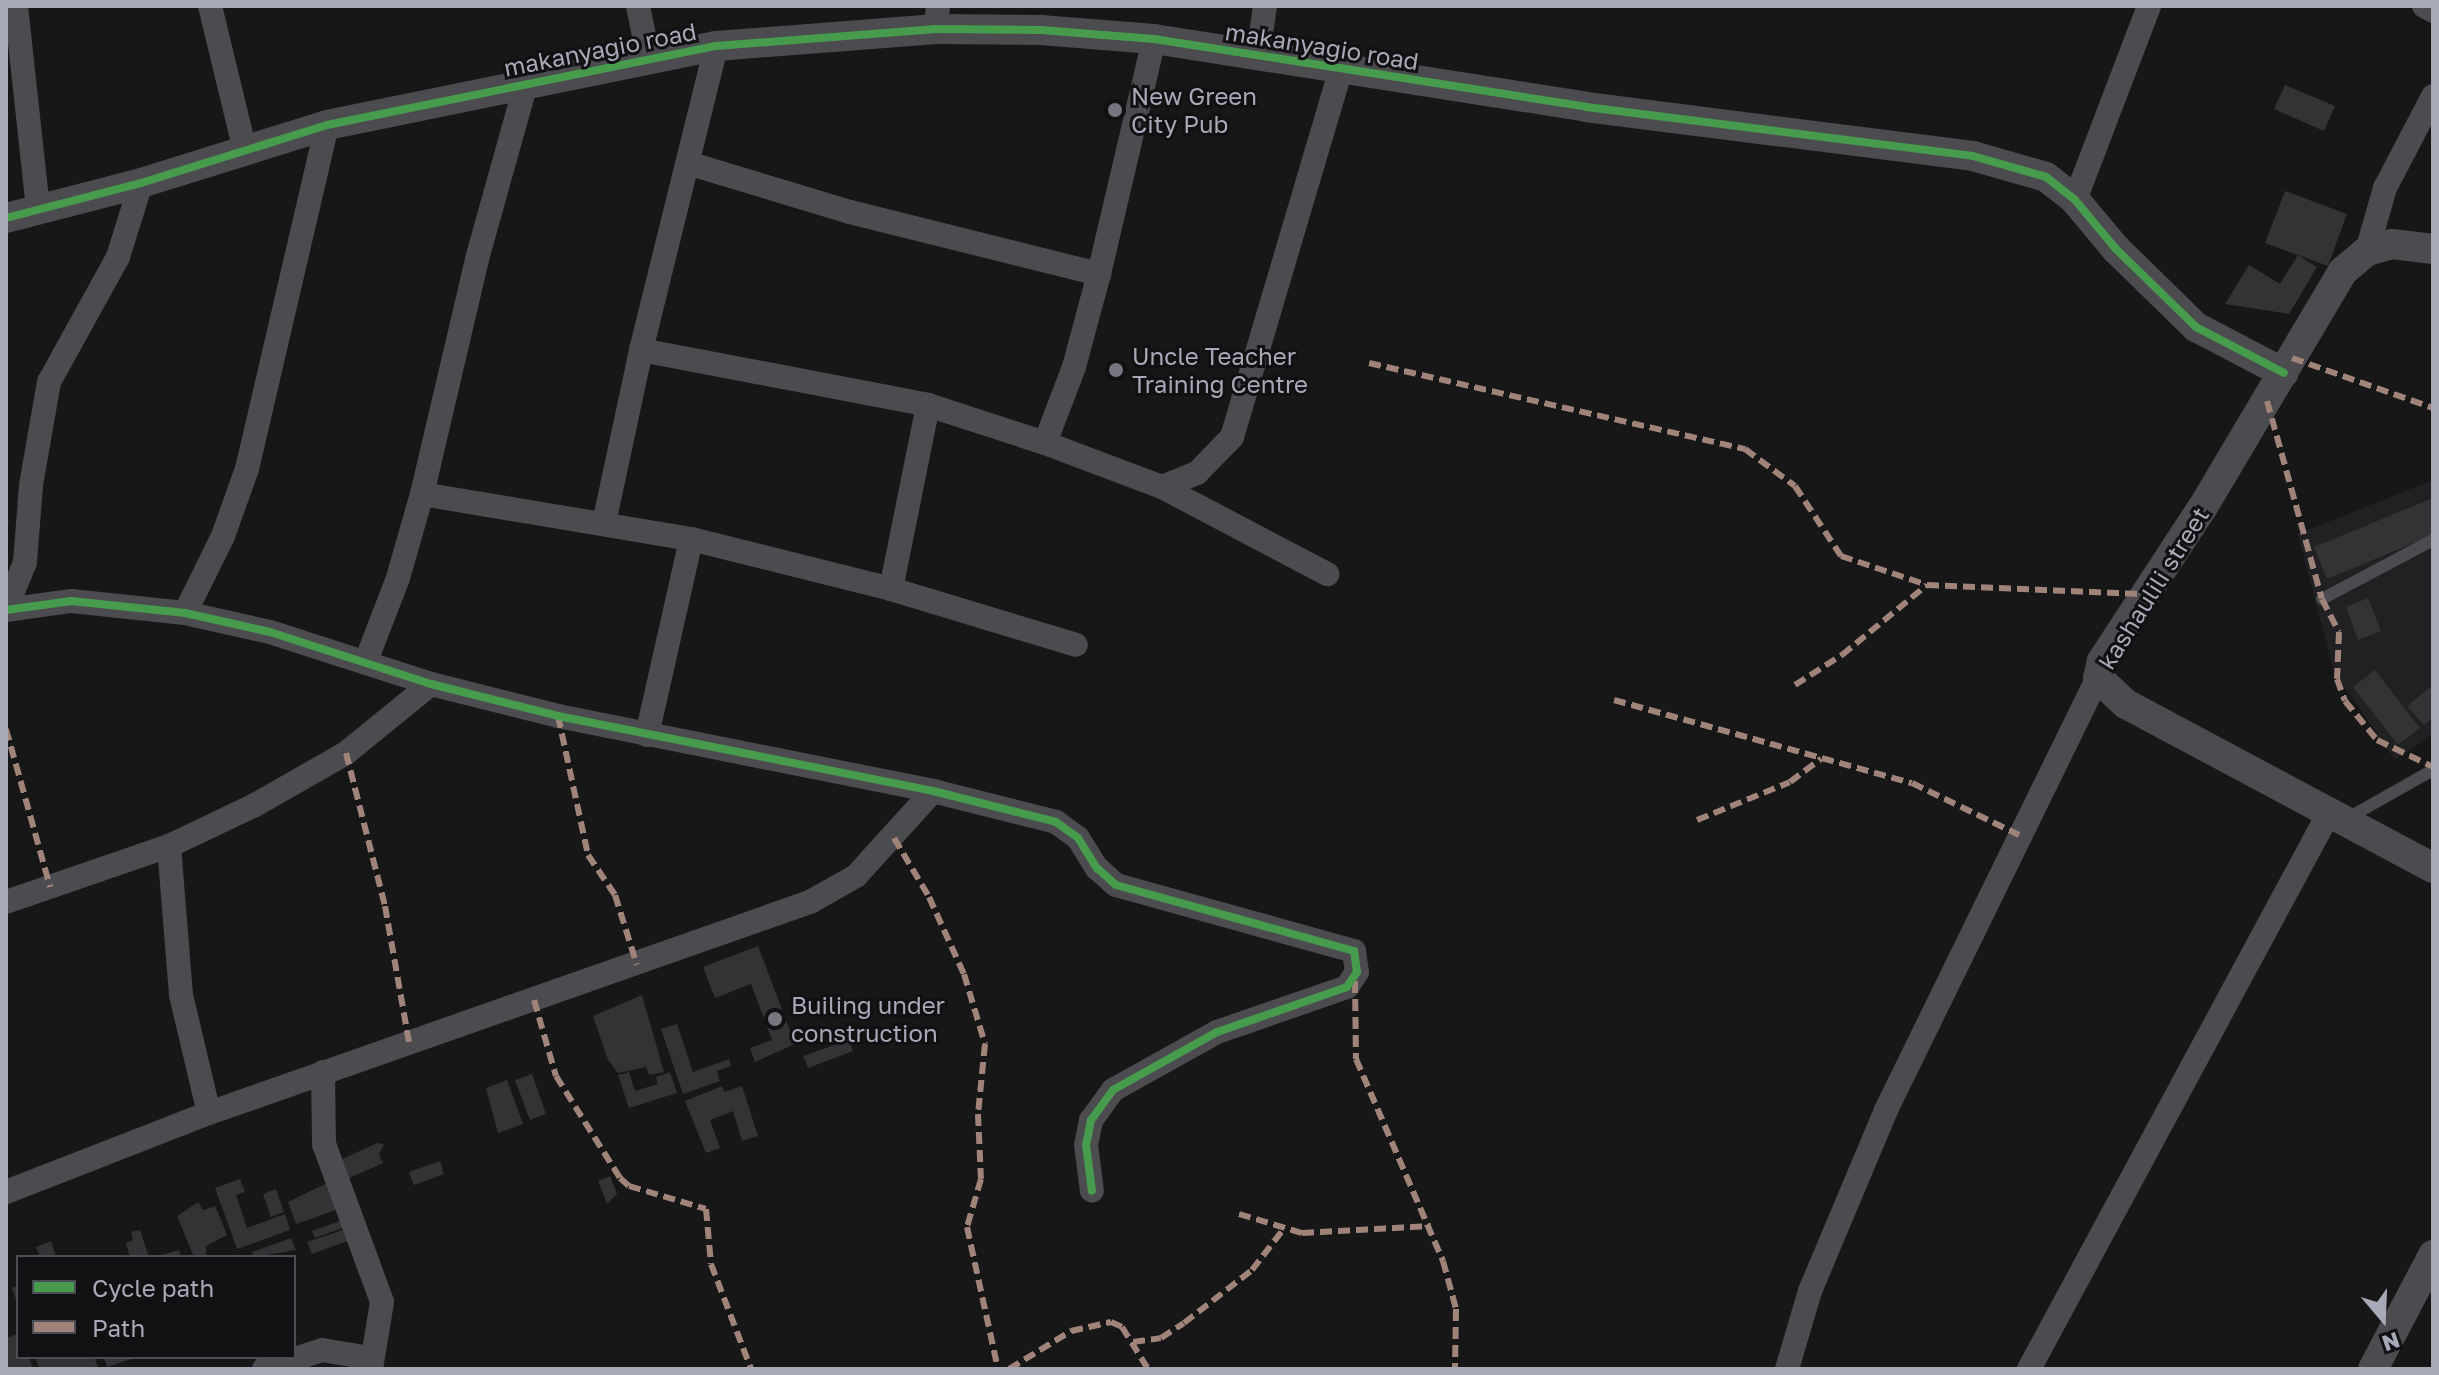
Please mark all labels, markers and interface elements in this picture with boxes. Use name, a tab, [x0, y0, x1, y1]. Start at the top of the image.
street label: makanyagio road	[501, 16, 699, 82]
street label: makanyagio road	[1223, 16, 1421, 76]
place label: New Green City Pub	[1131, 82, 1257, 138]
marker: New Green City Pub	[1106, 101, 1124, 119]
place label: Uncle Teacher Training Centre	[1132, 342, 1308, 398]
marker: Uncle Teacher Training Centre	[1107, 361, 1125, 379]
street label: kashaulili street	[2092, 502, 2214, 674]
place label: Builing under construction	[791, 991, 945, 1047]
marker: Builing under construction	[766, 1010, 784, 1028]
legend	[16, 1255, 296, 1359]
text: Cycle path	[92, 1273, 214, 1302]
north arrow	[2343, 1279, 2423, 1359]
text: Path	[92, 1313, 145, 1342]
text: N	[2379, 1327, 2403, 1358]

